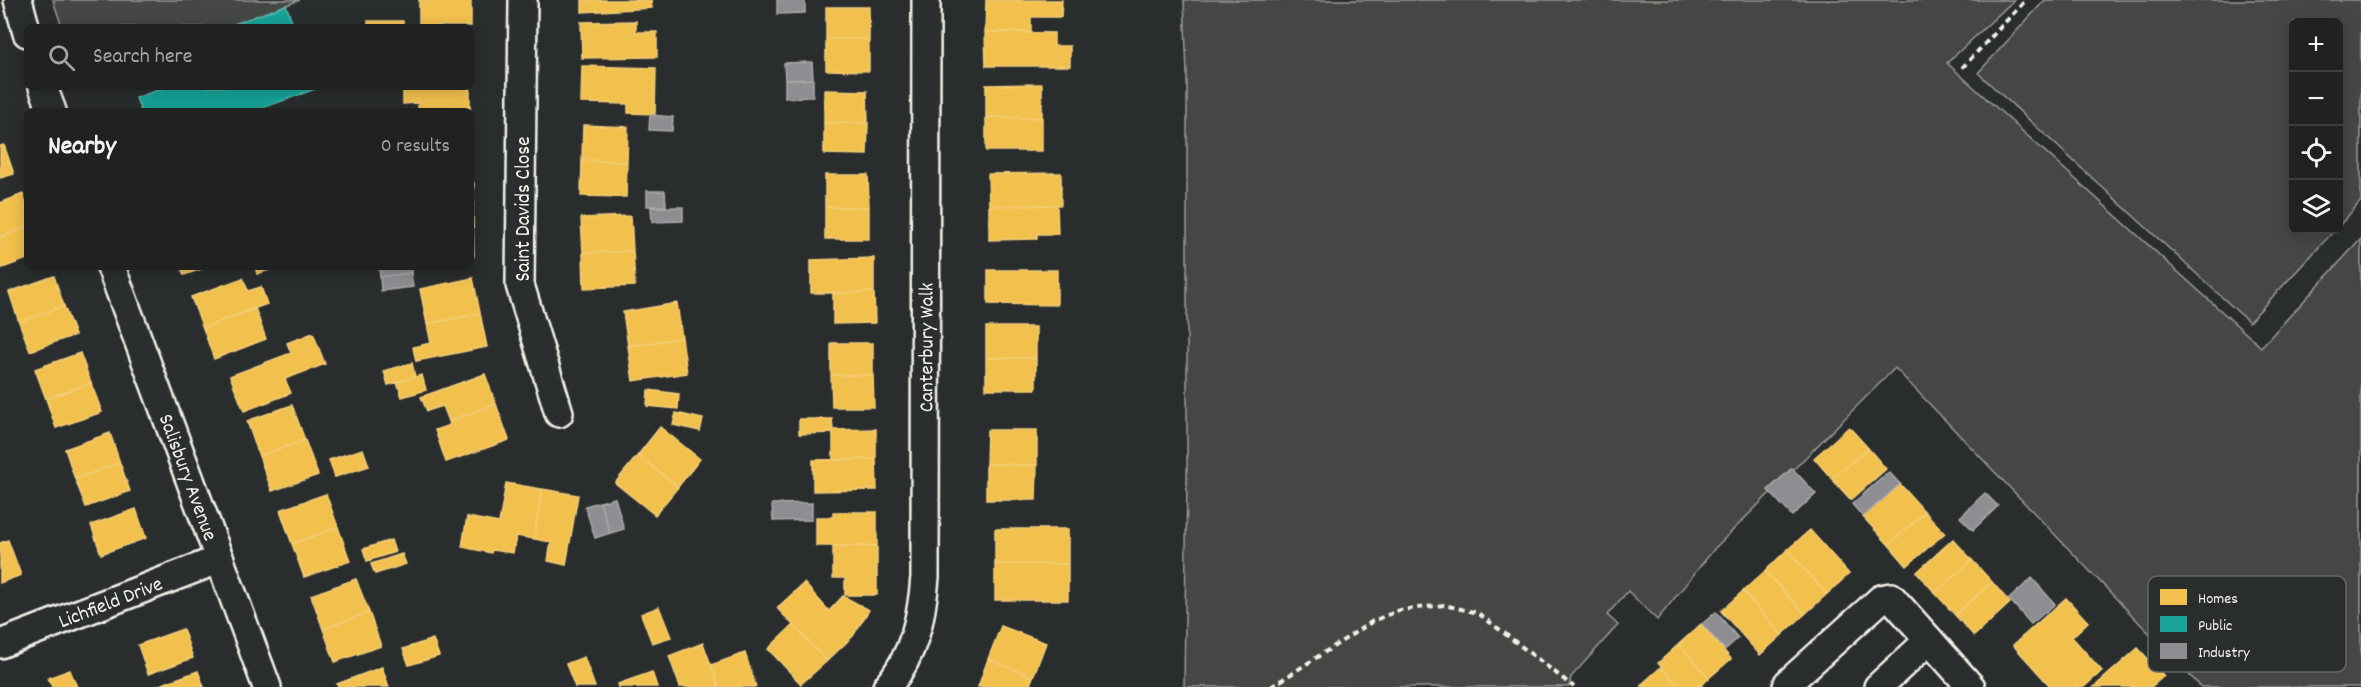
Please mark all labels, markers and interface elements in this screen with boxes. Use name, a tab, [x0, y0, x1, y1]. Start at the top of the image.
map controls	[2289, 18, 2343, 234]
button: +	[2289, 18, 2343, 72]
search box	[24, 24, 474, 90]
icon: search	[45, 41, 78, 74]
text: Search here	[93, 42, 192, 73]
button: −	[2289, 72, 2343, 126]
button: locate	[2289, 126, 2343, 180]
text: Nearby	[48, 129, 116, 166]
text: 0 results	[381, 133, 450, 161]
street label: Saint Davids Close	[510, 137, 540, 281]
button: layers	[2289, 180, 2343, 234]
street label: Canterbury Walk	[913, 283, 944, 412]
street label: Salisbury Avenue	[149, 410, 224, 546]
street label: Lichfield Drive	[55, 571, 168, 638]
legend	[2148, 576, 2346, 672]
text: Homes	[2198, 588, 2238, 611]
text: Public	[2198, 615, 2232, 638]
text: Industry	[2198, 642, 2250, 665]

